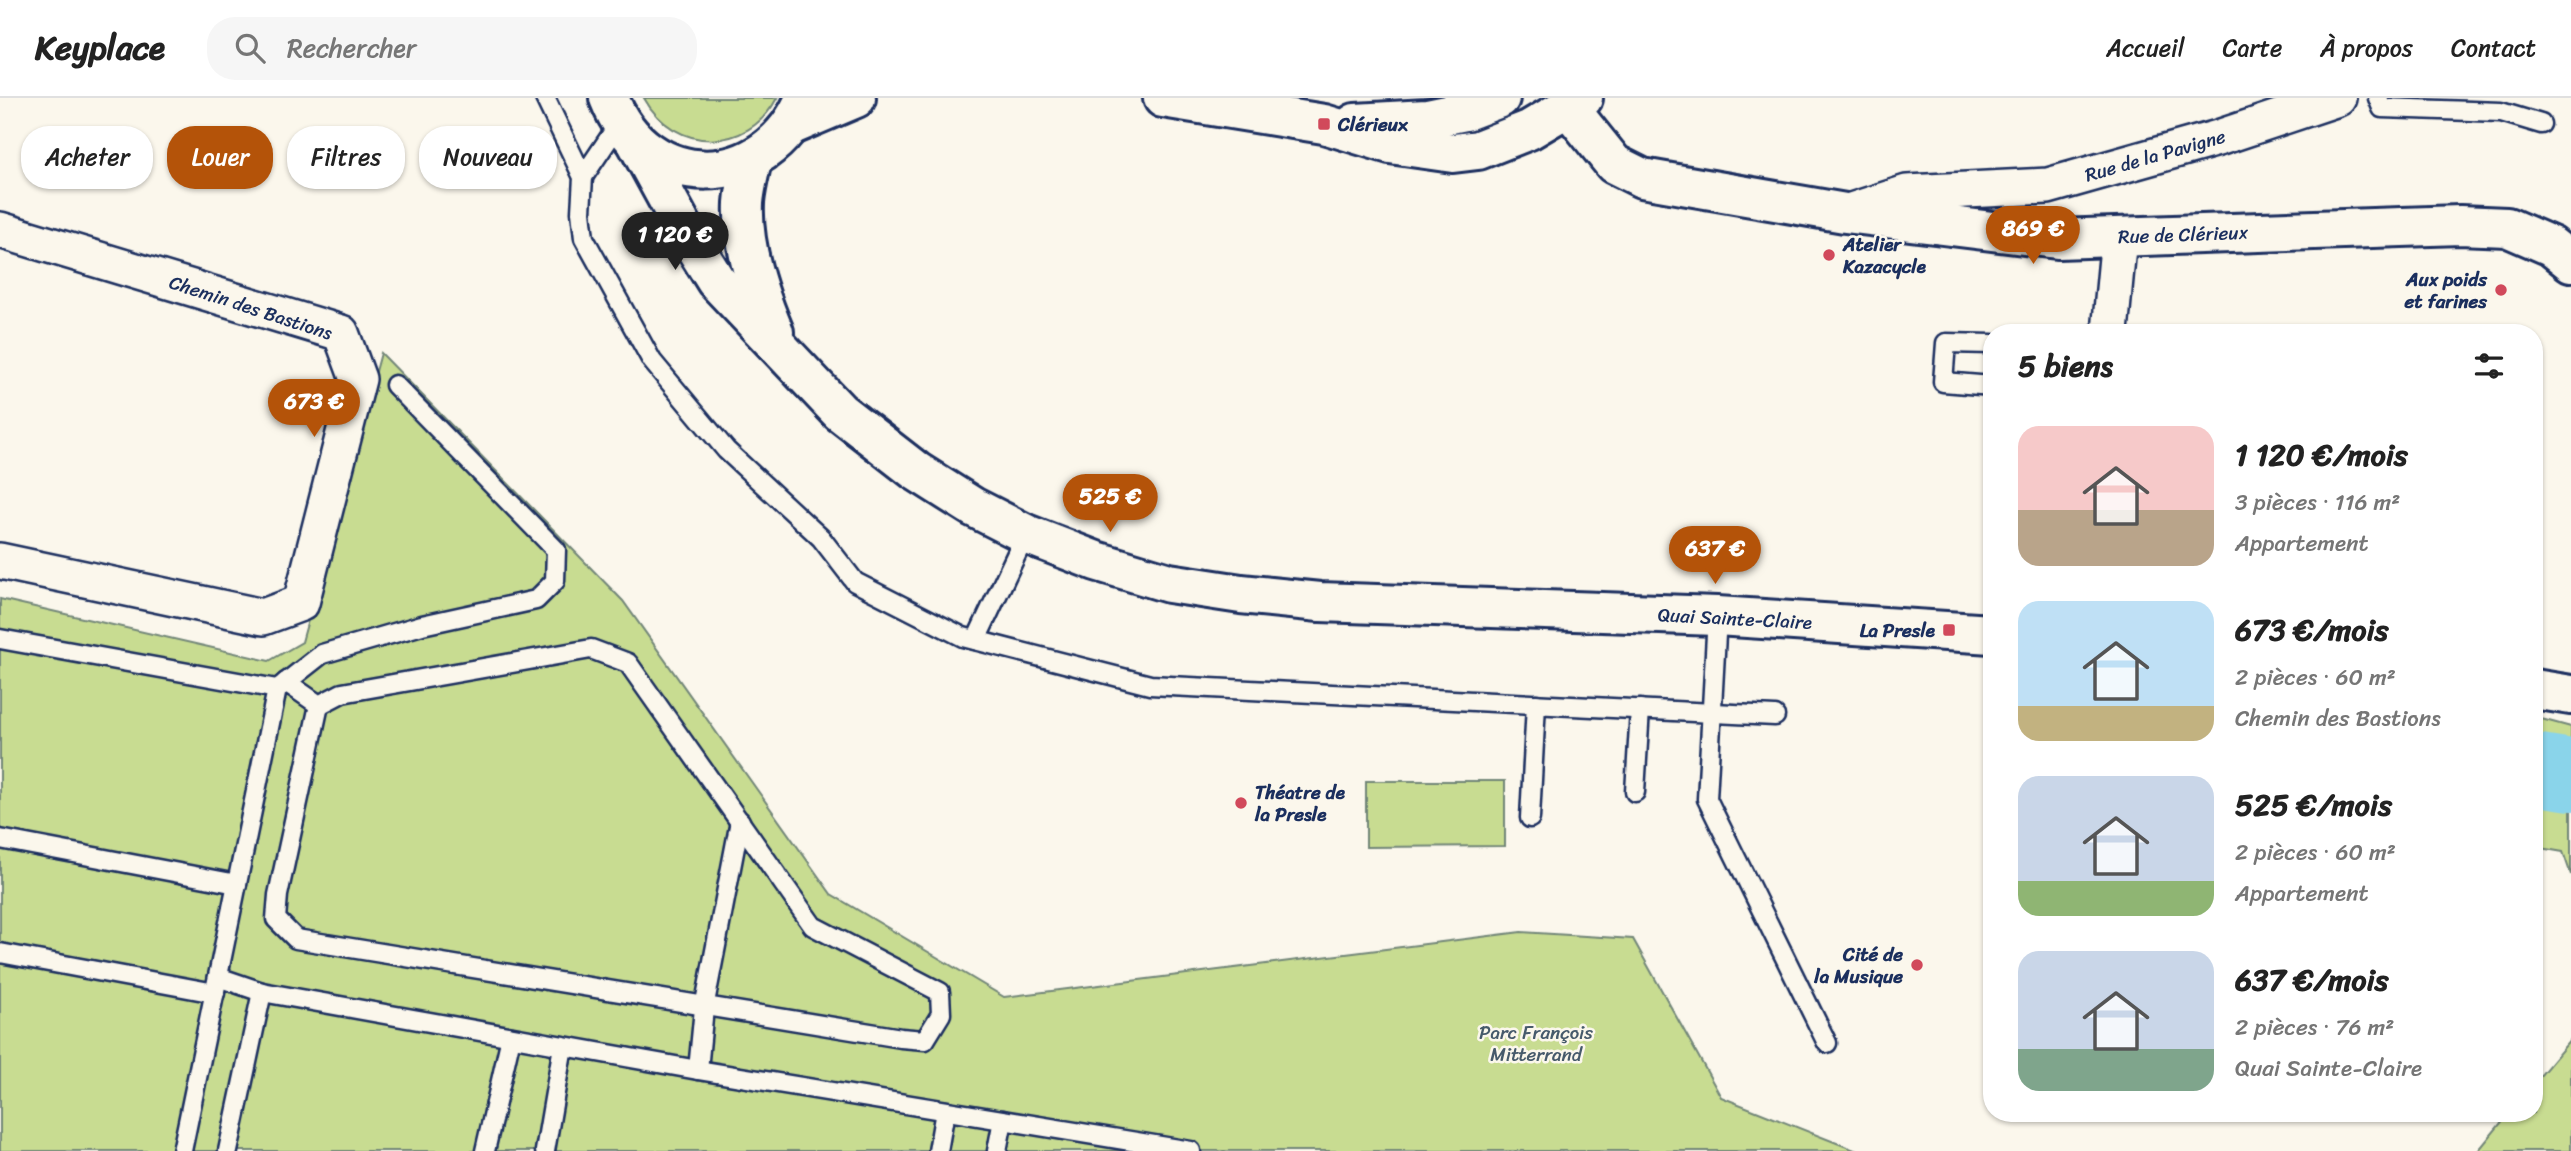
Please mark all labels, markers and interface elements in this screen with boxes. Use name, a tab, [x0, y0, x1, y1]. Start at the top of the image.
search box	[207, 17, 697, 80]
text: Keyplace	[35, 19, 165, 77]
text: Rechercher	[287, 25, 416, 71]
text: Accueil	[2106, 27, 2185, 69]
text: Carte	[2223, 27, 2282, 69]
text: À propos	[2320, 27, 2413, 69]
text: Contact	[2451, 27, 2536, 69]
icon: search	[231, 29, 269, 67]
place label: Clérieux	[1337, 108, 1409, 141]
marker: Clérieux	[1316, 116, 1332, 132]
street label: Rue de la Pavigne	[2081, 120, 2230, 191]
chip: Acheter	[21, 126, 153, 189]
chip: Louer	[167, 126, 273, 189]
chip: Filtres	[287, 126, 405, 189]
chip: Nouveau	[419, 126, 557, 189]
pin: 869 €	[1984, 206, 2082, 266]
text: 869 €	[2002, 208, 2064, 249]
pin: 1 120 €	[610, 212, 740, 272]
text: 1 120 €	[638, 214, 712, 255]
street label: Rue de Clérieux	[2117, 216, 2249, 253]
place label: Atelier Kazacycle	[1842, 228, 1927, 283]
marker: Atelier Kazacycle	[1821, 247, 1837, 263]
place label: Aux poids et farines	[2403, 263, 2488, 318]
street label: Chemin des Bastions	[165, 266, 337, 349]
marker: Aux poids et farines	[2493, 282, 2509, 298]
text: 5 biens	[2018, 339, 2113, 393]
icon: filters	[2470, 347, 2508, 385]
pin: 673 €	[265, 380, 363, 439]
text: 673 €	[284, 381, 344, 422]
text: 1 120 €/mois	[2235, 428, 2408, 482]
icon: home	[2074, 454, 2158, 538]
pin: 525 €	[1061, 474, 1159, 534]
text: 525 €	[1079, 476, 1141, 517]
text: 3 pièces · 116 m²	[2235, 482, 2400, 523]
text: Appartement	[2235, 523, 2369, 564]
pin: 637 €	[1666, 526, 1764, 586]
text: 637 €	[1685, 528, 1745, 569]
street label: Quai Sainte-Claire	[1657, 598, 1813, 639]
text: 673 €/mois	[2235, 603, 2389, 657]
place label: La Presle	[1860, 614, 1936, 647]
marker: La Presle	[1941, 622, 1957, 638]
icon: home	[2074, 629, 2158, 713]
text: 2 pièces · 60 m²	[2235, 657, 2396, 698]
text: Chemin des Bastions	[2235, 698, 2441, 739]
place label: Théatre de la Presle	[1254, 776, 1346, 831]
text: 525 €/mois	[2235, 778, 2392, 832]
marker: Théatre de la Presle	[1233, 795, 1249, 811]
icon: home	[2074, 804, 2158, 888]
text: 2 pièces · 60 m²	[2235, 832, 2396, 873]
text: Appartement	[2235, 873, 2369, 914]
place label: Cité de la Musique	[1813, 938, 1903, 993]
text: 637 €/mois	[2235, 953, 2389, 1007]
marker: Cité de la Musique	[1909, 957, 1925, 973]
icon: home	[2074, 979, 2158, 1063]
text: 2 pièces · 76 m²	[2235, 1007, 2394, 1048]
park label: Parc François Mitterrand	[1479, 1016, 1593, 1071]
text: Quai Sainte-Claire	[2235, 1048, 2422, 1089]

